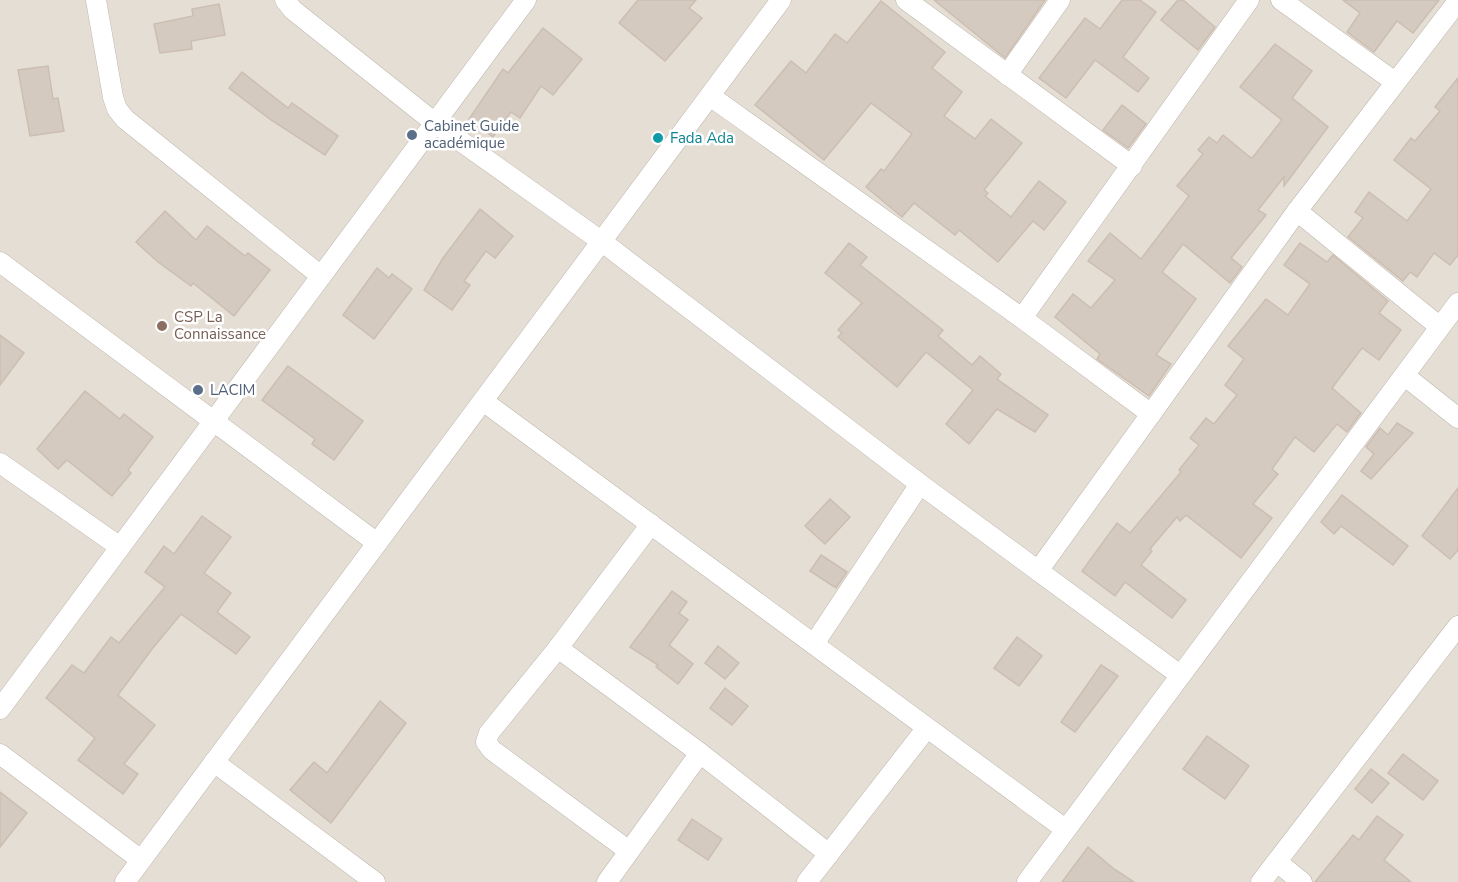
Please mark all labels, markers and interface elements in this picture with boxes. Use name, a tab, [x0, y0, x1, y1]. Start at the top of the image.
place label: Cabinet Guide académique	[424, 116, 519, 153]
marker: Cabinet Guide académique	[405, 128, 419, 142]
place label: Fada Ada	[670, 128, 734, 148]
marker: Fada Ada	[651, 131, 665, 145]
place label: CSP La Connaissance	[174, 307, 266, 344]
marker: CSP La Connaissance	[155, 319, 169, 333]
place label: LACIM	[210, 380, 255, 400]
marker: LACIM	[191, 383, 205, 397]

